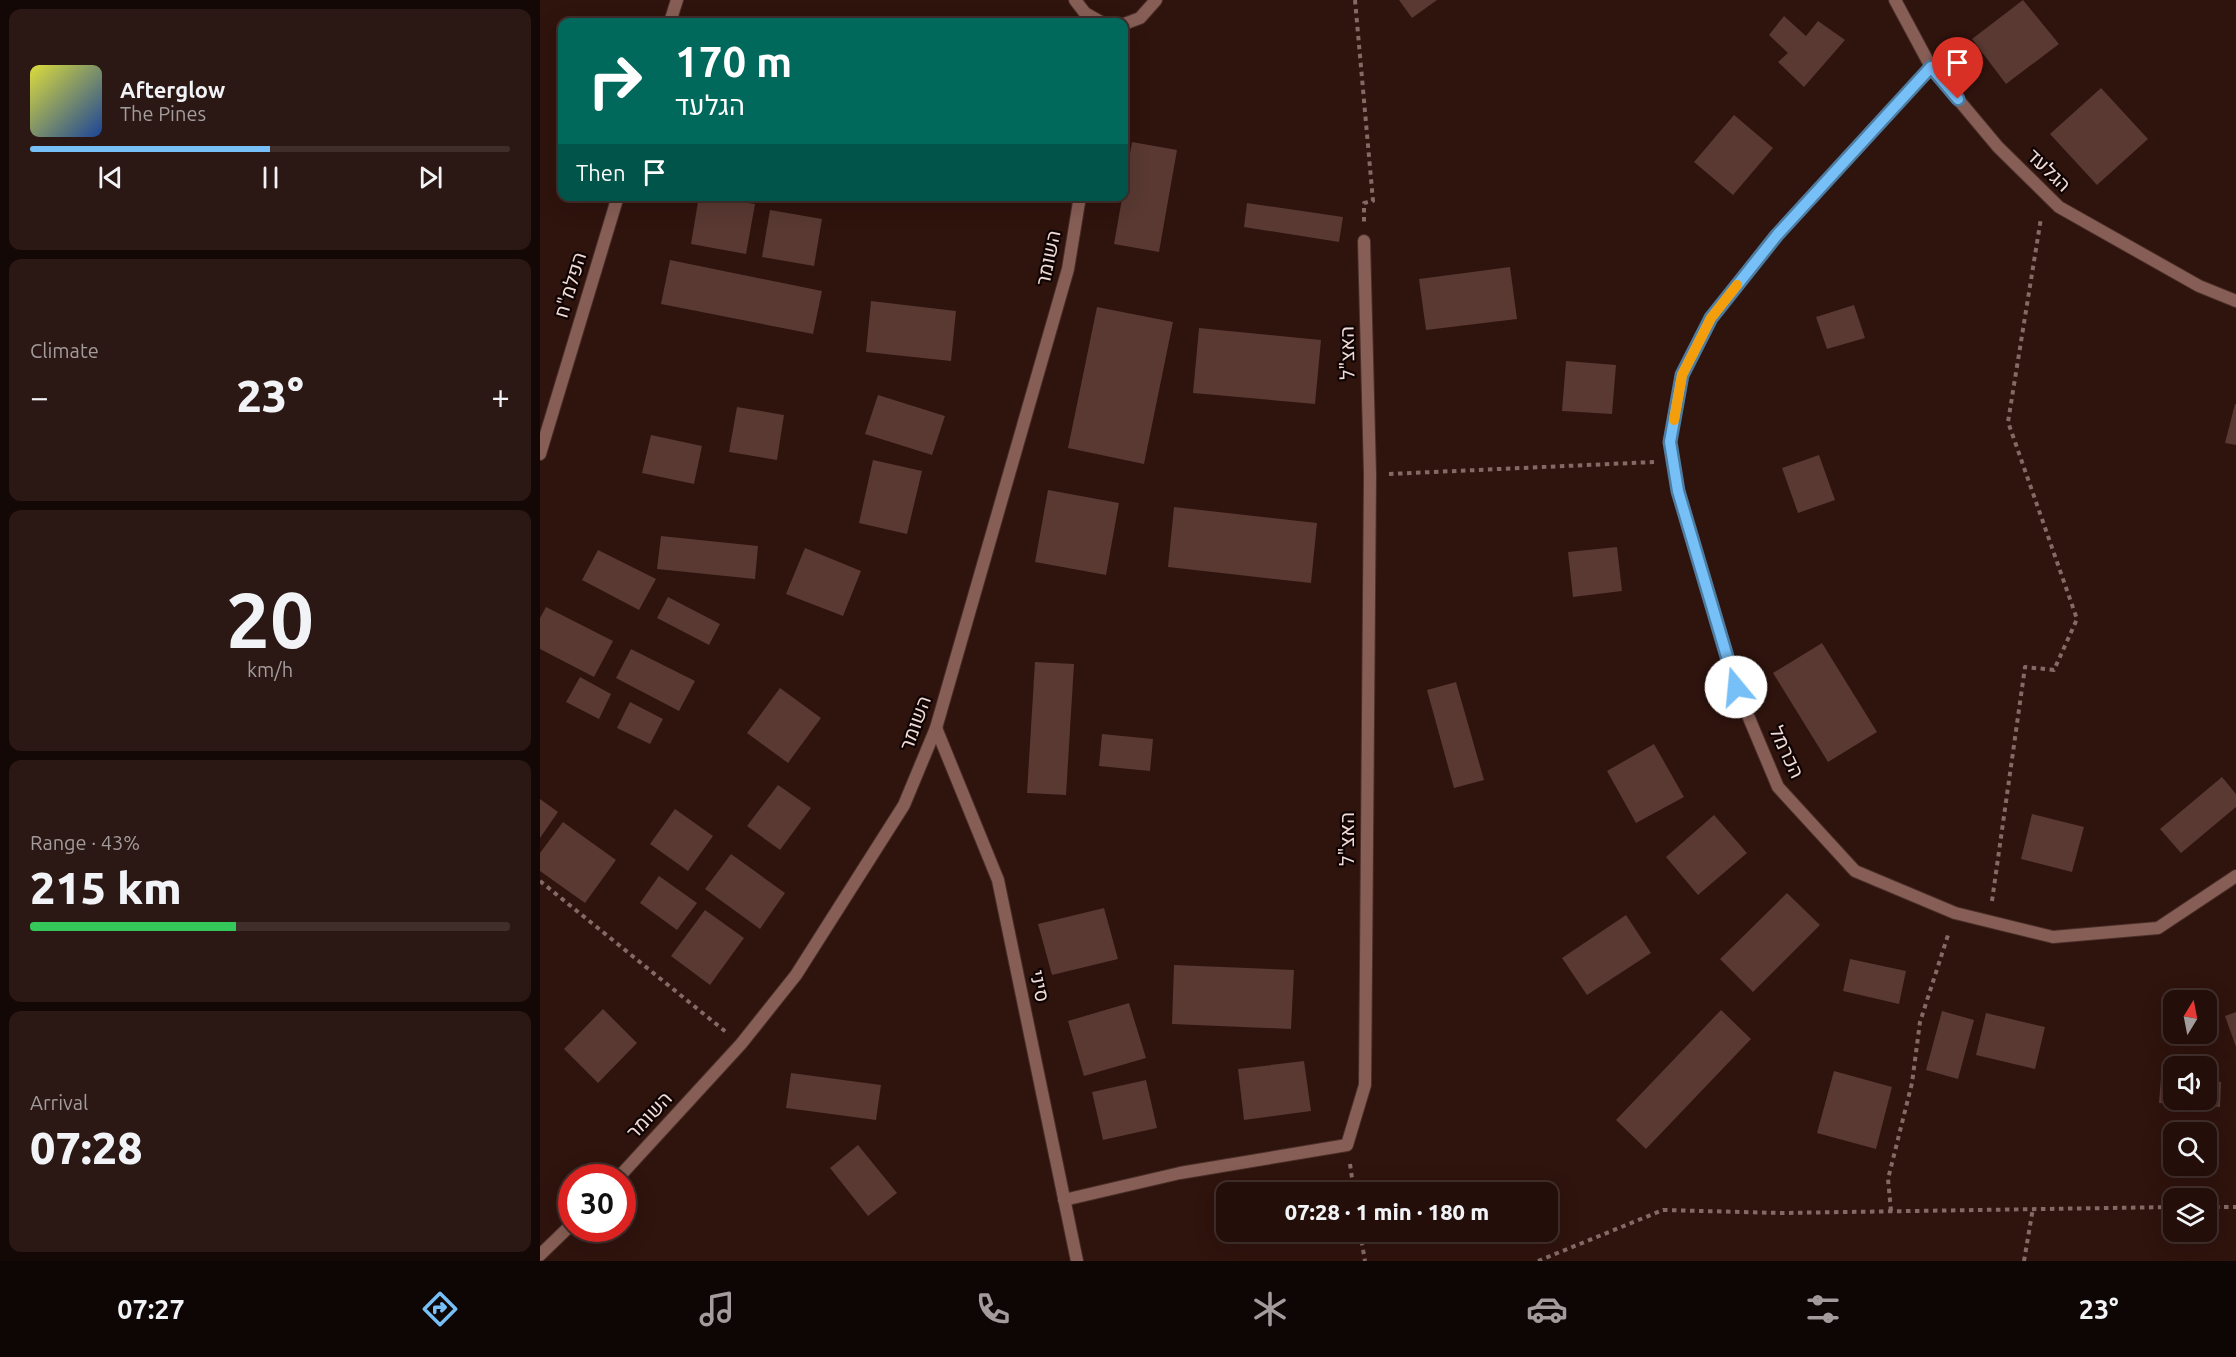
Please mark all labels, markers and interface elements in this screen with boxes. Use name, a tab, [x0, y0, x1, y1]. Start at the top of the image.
pin	[1932, 37, 1983, 99]
text: 170 m	[675, 38, 792, 85]
icon: right	[576, 42, 654, 120]
icon: arrive	[1941, 46, 1974, 79]
text: Afterglow	[120, 77, 225, 102]
text: הגלעד	[675, 90, 745, 120]
text: The Pines	[120, 102, 206, 125]
street label: הגלעד	[2023, 143, 2076, 196]
icon: arrive	[638, 156, 671, 189]
text: Then	[576, 160, 626, 185]
icon: previous	[94, 161, 127, 194]
icon: pause	[254, 161, 287, 194]
icon: next	[414, 161, 447, 194]
street label: השומר	[1030, 228, 1065, 288]
street label: הפלמ"ח	[549, 249, 590, 320]
street label: האצ"ל	[1335, 326, 1358, 380]
text: Climate	[30, 339, 99, 362]
text: 23°	[236, 370, 304, 421]
text: −	[30, 378, 49, 415]
text: +	[491, 378, 510, 415]
text: 20	[226, 575, 314, 663]
position arrow	[1704, 655, 1768, 719]
text: km/h	[247, 658, 293, 681]
street label: השומר	[894, 693, 935, 753]
street label: הכרמל	[1765, 722, 1810, 782]
street label: האצ"ל	[1335, 812, 1358, 866]
text: Range · 43%	[30, 831, 140, 854]
text: 215 km	[30, 862, 182, 913]
street label: סיני	[1026, 968, 1055, 1004]
north arrow	[2163, 990, 2217, 1044]
map controls	[2163, 990, 2217, 1242]
button: sound	[2163, 1056, 2217, 1110]
street label: השומר	[621, 1086, 676, 1143]
text: Arrival	[30, 1091, 88, 1114]
text: 07:28	[30, 1122, 143, 1173]
button: search	[2163, 1122, 2217, 1176]
speed limit sign: 30	[558, 1164, 636, 1242]
button: layers	[2163, 1188, 2217, 1242]
text: 07:28 · 1 min · 180 m	[1285, 1199, 1489, 1224]
icon: directions	[419, 1288, 461, 1330]
icon: music	[696, 1288, 738, 1330]
icon: phone	[972, 1288, 1014, 1330]
icon: climate	[1249, 1288, 1291, 1330]
icon: car	[1526, 1288, 1568, 1330]
icon: filters	[1802, 1288, 1844, 1330]
text: 07:27	[117, 1294, 185, 1324]
text: 23°	[2079, 1294, 2119, 1324]

